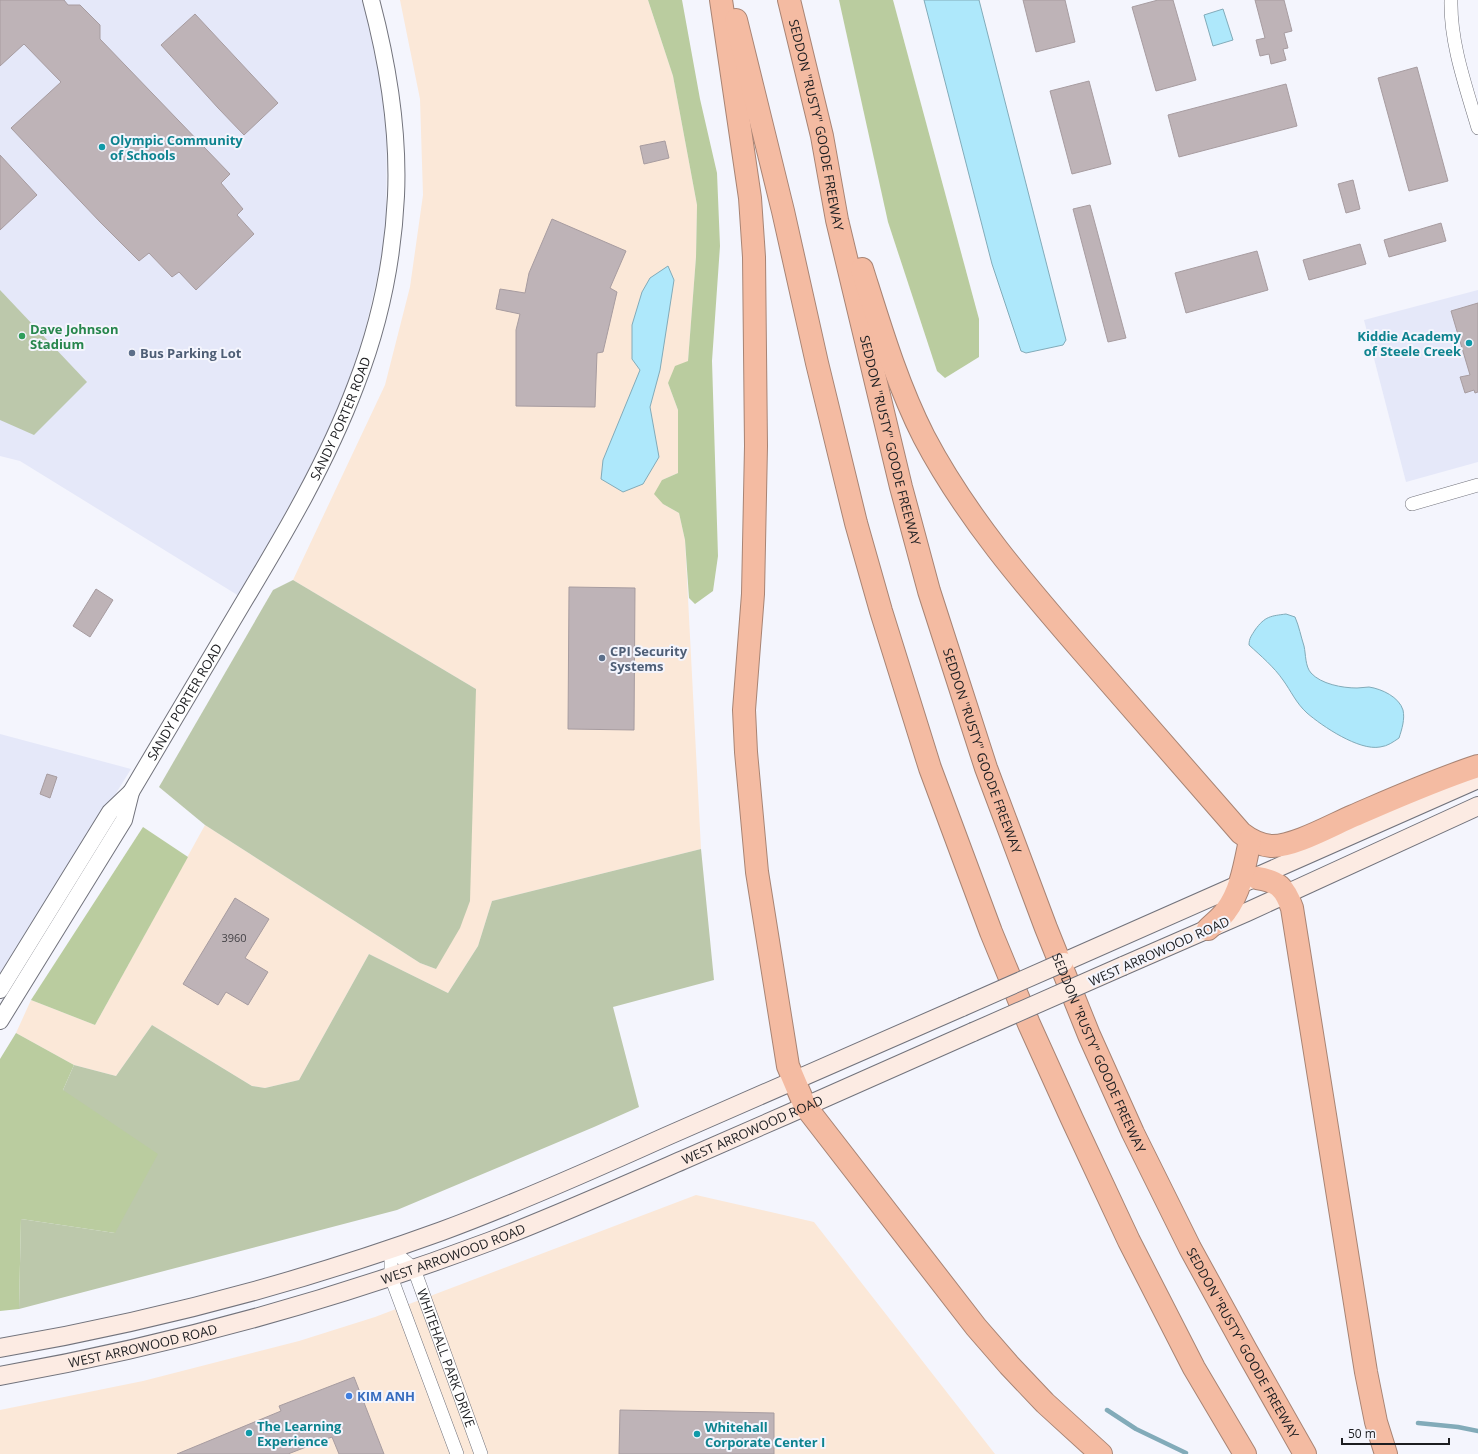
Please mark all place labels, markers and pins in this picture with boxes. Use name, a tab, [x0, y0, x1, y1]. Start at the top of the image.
place label: Olympic Community of Schools	[110, 131, 243, 164]
marker: Olympic Community of Schools	[97, 142, 107, 152]
place label: Dave Johnson Stadium	[30, 320, 118, 353]
place label: Kiddie Academy of Steele Creek	[1357, 327, 1462, 360]
marker: Dave Johnson Stadium	[17, 331, 27, 341]
marker: Kiddie Academy of Steele Creek	[1464, 338, 1474, 348]
place label: Bus Parking Lot	[140, 344, 242, 362]
marker: Bus Parking Lot	[127, 348, 137, 358]
place label: CPI Security Systems	[610, 642, 688, 675]
marker: CPI Security Systems	[597, 653, 607, 663]
place label: KIM ANH	[357, 1387, 415, 1405]
marker: KIM ANH	[344, 1391, 354, 1401]
place label: The Learning Experience	[257, 1417, 342, 1450]
place label: Whitehall Corporate Center I	[705, 1418, 825, 1451]
marker: The Learning Experience	[244, 1428, 254, 1438]
marker: Whitehall Corporate Center I	[692, 1429, 702, 1439]

